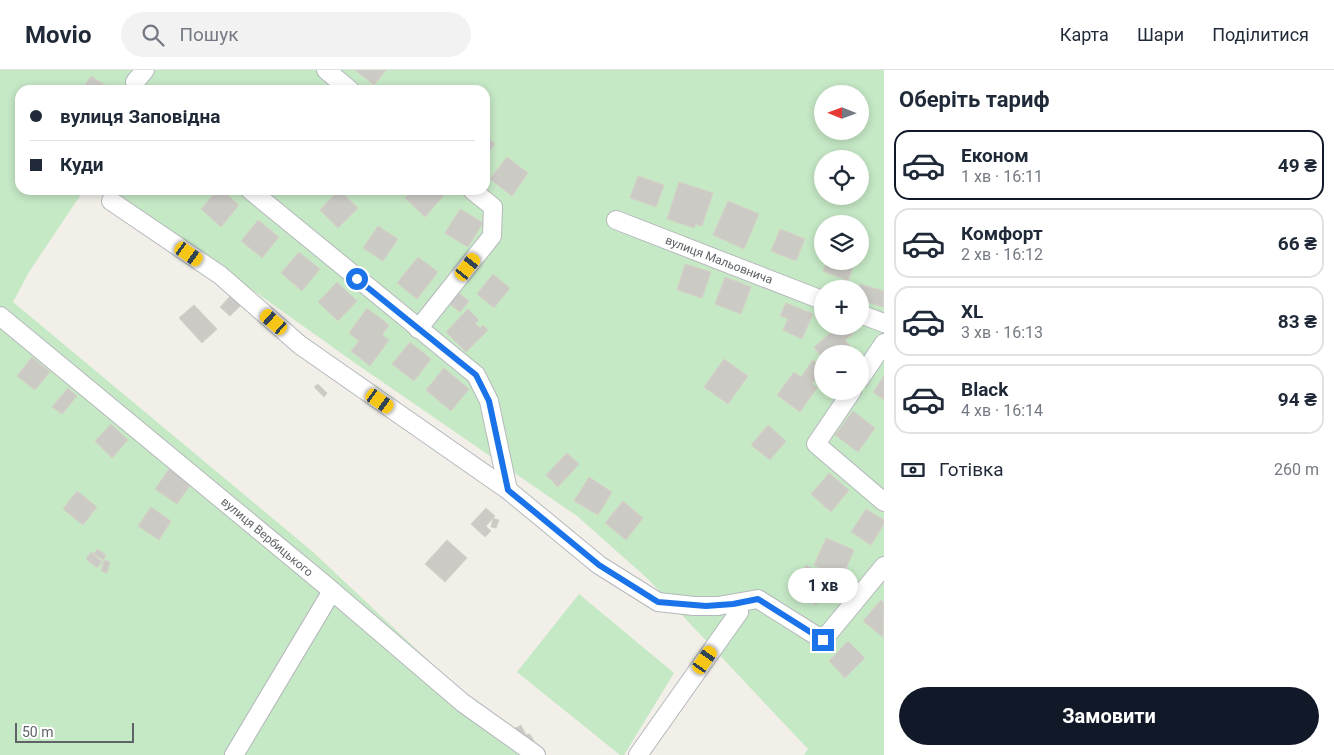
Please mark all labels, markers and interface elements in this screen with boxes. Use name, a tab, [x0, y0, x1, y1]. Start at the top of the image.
search box	[121, 12, 471, 57]
text: Movio	[25, 21, 91, 49]
icon: search	[139, 21, 167, 49]
text: Пошук	[179, 23, 238, 46]
text: Карта	[1060, 24, 1109, 45]
text: Шари	[1137, 24, 1184, 45]
text: Поділитися	[1212, 24, 1309, 45]
north arrow	[814, 85, 869, 140]
map controls	[814, 85, 869, 400]
text: Оберіть тариф	[899, 87, 1050, 112]
text: вулиця Заповідна	[60, 105, 220, 128]
icon: car	[901, 143, 946, 188]
text: Економ	[961, 144, 1029, 167]
button: locate	[814, 150, 869, 205]
text: Куди	[60, 153, 104, 176]
text: 49 ₴	[1278, 154, 1317, 177]
text: 1 хв · 16:11	[961, 167, 1043, 186]
button: layers	[814, 215, 869, 270]
icon: car	[901, 221, 946, 266]
text: Комфорт	[961, 222, 1043, 245]
text: 66 ₴	[1278, 232, 1317, 255]
street label: вулиця Мальовнича	[663, 233, 775, 287]
car	[172, 239, 205, 269]
text: 2 хв · 16:12	[961, 245, 1043, 264]
car	[452, 251, 483, 283]
route start	[346, 268, 368, 290]
button: +	[814, 280, 869, 335]
icon: car	[901, 299, 946, 344]
text: XL	[961, 300, 983, 323]
car	[257, 306, 290, 338]
text: 83 ₴	[1278, 310, 1317, 333]
text: 3 хв · 16:13	[961, 323, 1043, 342]
button: −	[814, 345, 869, 400]
icon: car	[901, 377, 946, 422]
text: Black	[961, 378, 1008, 401]
car	[363, 386, 396, 416]
text: 94 ₴	[1278, 388, 1317, 411]
text: 4 хв · 16:14	[961, 401, 1043, 420]
icon: cash	[899, 456, 927, 484]
text: Готівка	[939, 458, 1004, 481]
text: 260 m	[1274, 460, 1319, 479]
street label: вулиця Вербицького	[218, 495, 316, 580]
callout: 1 хв	[788, 568, 858, 602]
text: 1 хв	[808, 576, 838, 595]
route end	[812, 629, 834, 651]
car	[690, 643, 719, 677]
button: Замовити	[899, 687, 1319, 745]
scale bar	[15, 720, 134, 743]
text: 50 m	[22, 724, 54, 740]

